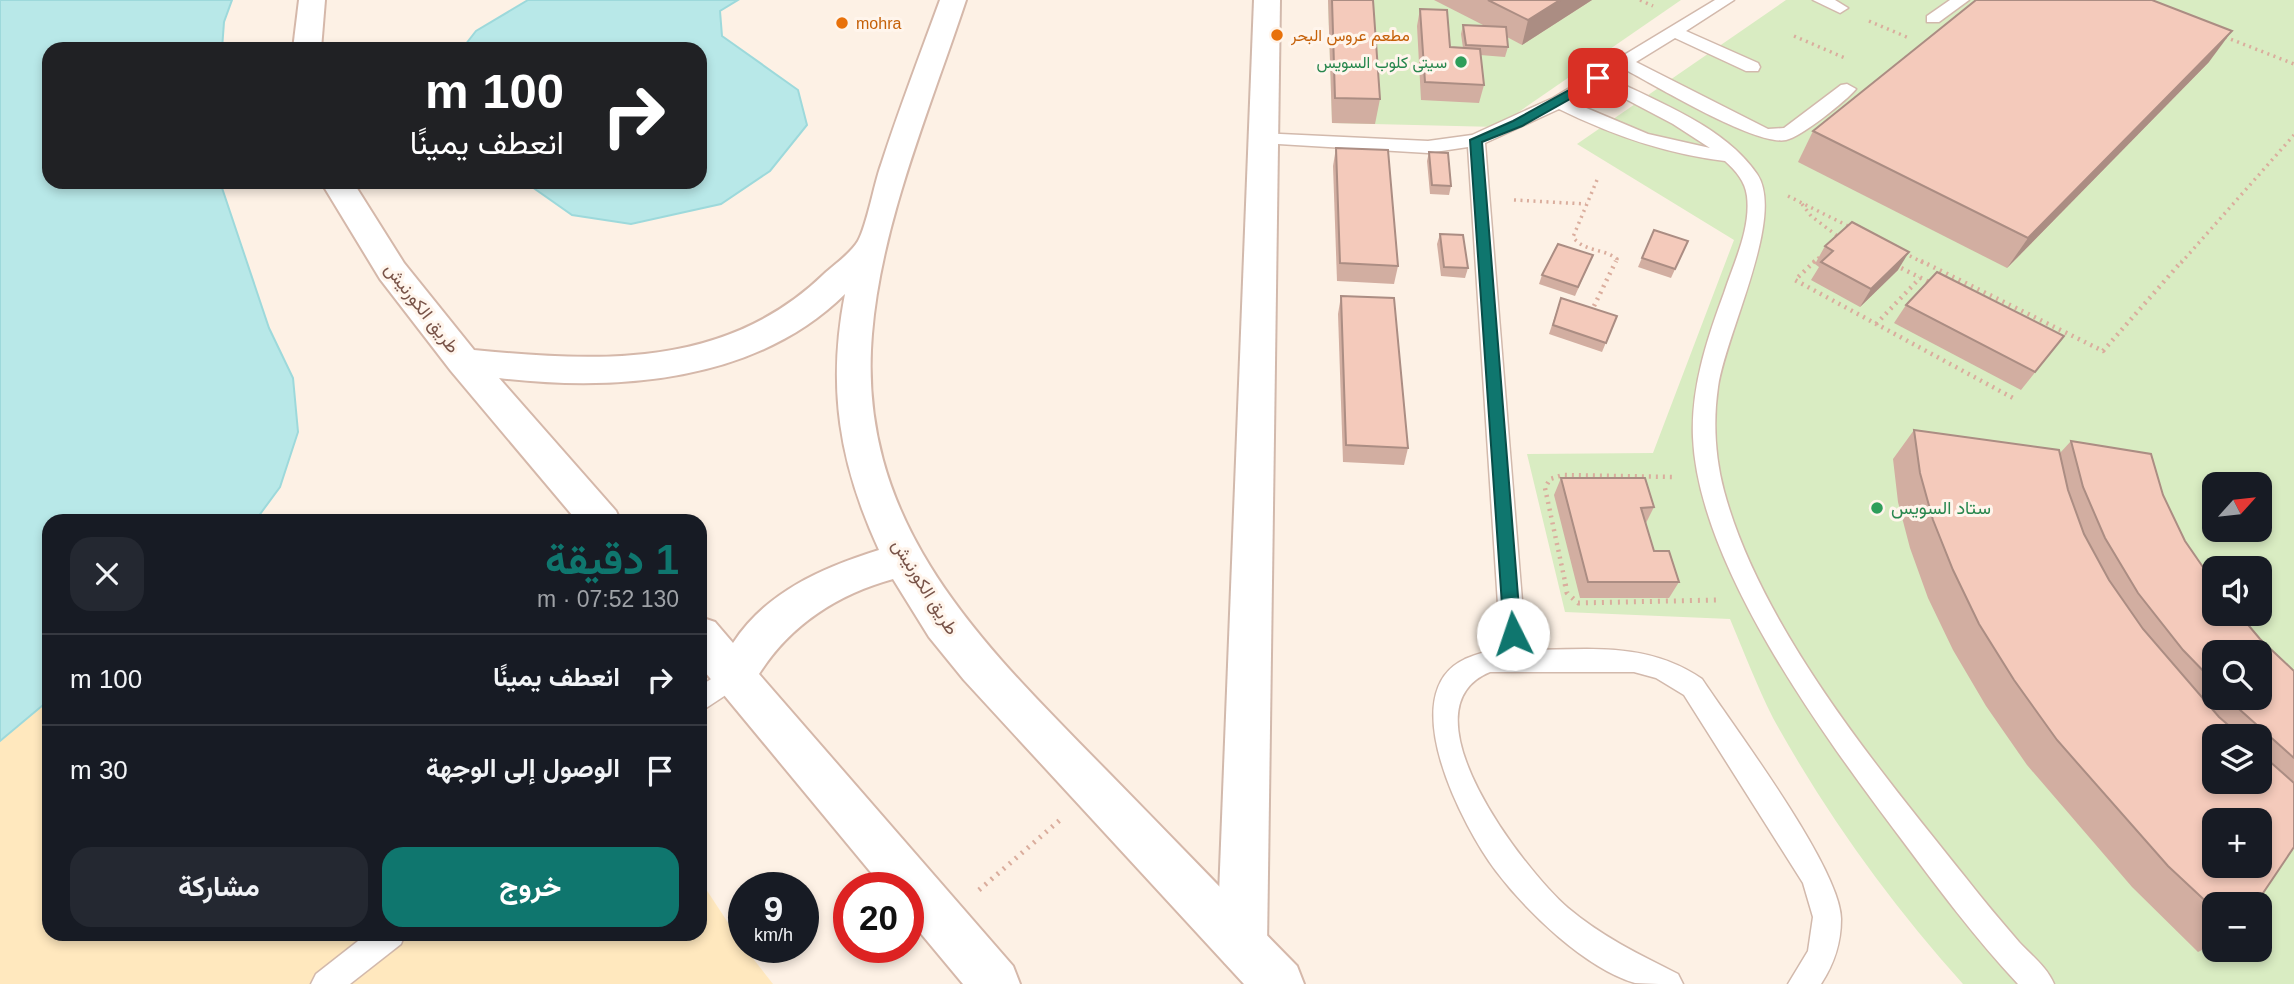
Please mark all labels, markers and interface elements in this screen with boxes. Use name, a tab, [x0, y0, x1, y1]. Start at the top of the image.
marker: mohra	[834, 15, 850, 31]
place label: mohra	[856, 15, 901, 32]
marker: مطعم عروس البحر	[1269, 27, 1285, 43]
place label: مطعم عروس البحر	[1290, 27, 1410, 46]
pin	[1568, 48, 1628, 108]
place label: سيتى كلوب السويس	[1317, 54, 1447, 73]
marker: سيتى كلوب السويس	[1453, 54, 1469, 70]
icon: arrive	[1579, 59, 1617, 97]
text: 100 m	[425, 64, 564, 118]
icon: right	[588, 70, 679, 161]
text: انعطف يمينًا	[410, 125, 564, 161]
street label: طريق الكورنيش	[380, 259, 463, 358]
north arrow	[2202, 472, 2272, 542]
map controls	[2202, 472, 2272, 962]
place label: ستاد السويس	[1891, 498, 1991, 519]
marker: ستاد السويس	[1869, 500, 1885, 516]
text: 1 دقيقة	[545, 536, 679, 583]
street label: طريق الكورنيش	[887, 536, 962, 639]
button: close	[70, 537, 144, 611]
button: sound	[2202, 556, 2272, 626]
text: 130 m · 07:52	[537, 586, 679, 612]
position arrow	[1476, 597, 1550, 671]
button: search	[2202, 640, 2272, 710]
icon: right	[641, 661, 679, 699]
text: انعطف يمينًا	[493, 662, 620, 692]
text: 100 m	[70, 664, 142, 694]
button: layers	[2202, 724, 2272, 794]
icon: arrive	[641, 752, 679, 790]
text: الوصول إلى الوجهة	[426, 753, 620, 783]
text: 30 m	[70, 755, 128, 785]
button: +	[2202, 808, 2272, 878]
button: مشاركة	[70, 847, 368, 927]
button: خروج	[382, 847, 679, 927]
speed limit sign: 20	[833, 872, 924, 963]
text: 9	[764, 889, 783, 928]
button: −	[2202, 892, 2272, 962]
text: km/h	[754, 925, 793, 945]

